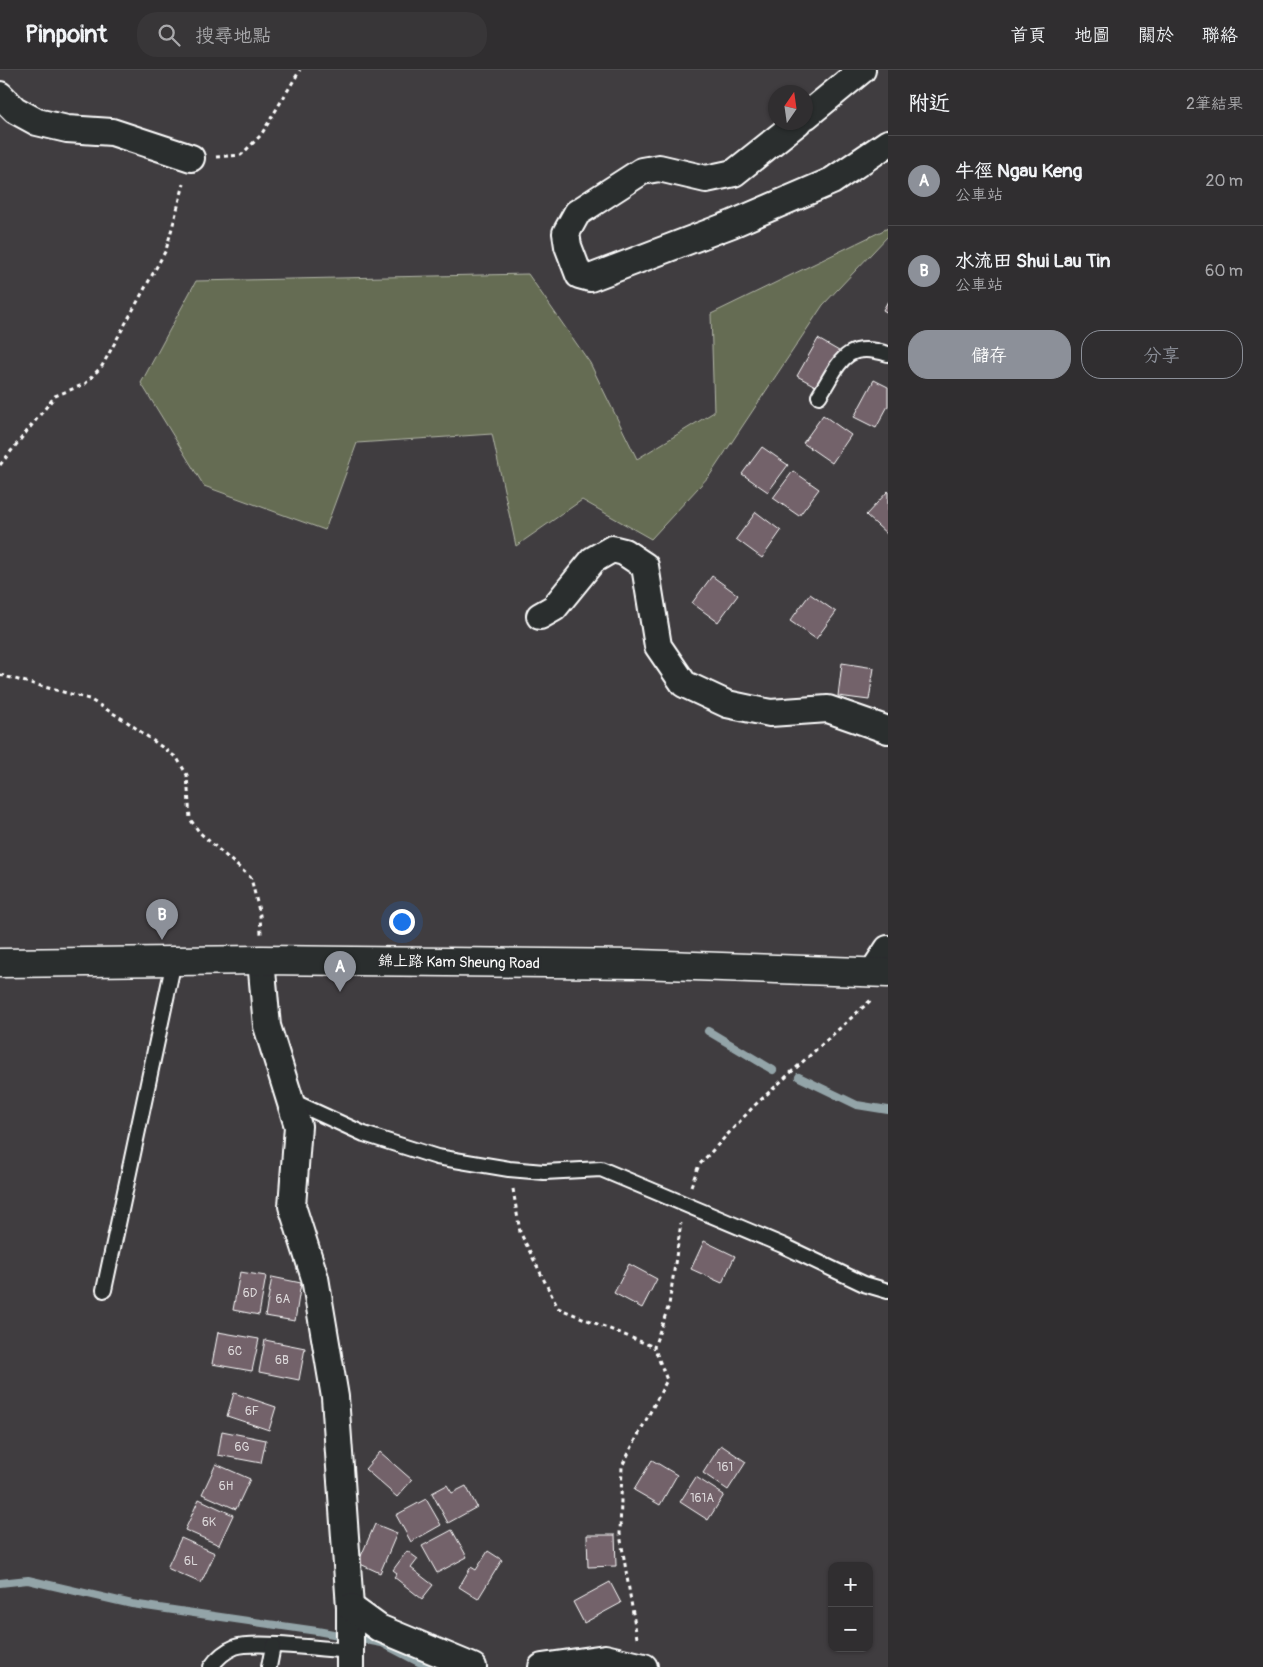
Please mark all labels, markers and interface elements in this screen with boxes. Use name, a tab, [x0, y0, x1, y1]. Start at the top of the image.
search box	[137, 12, 487, 57]
text: Pinpoint	[25, 20, 107, 49]
icon: search	[155, 21, 183, 49]
text: 搜尋地點	[195, 24, 271, 48]
text: 首頁	[1010, 24, 1046, 47]
text: 地圖	[1074, 24, 1110, 47]
text: 關於	[1138, 24, 1174, 47]
text: 聯絡	[1202, 24, 1238, 47]
north arrow	[768, 85, 813, 130]
text: 附近	[908, 90, 950, 117]
text: 2筆結果	[1186, 94, 1243, 114]
text: 牛徑 Ngau Keng	[955, 159, 1082, 183]
text: A	[919, 171, 929, 191]
text: 20 m	[1205, 171, 1243, 191]
text: 公車站	[955, 185, 1003, 205]
text: 水流田 Shui Lau Tin	[955, 249, 1111, 273]
text: B	[919, 261, 929, 281]
text: 60 m	[1205, 261, 1243, 281]
text: 公車站	[955, 275, 1003, 295]
button: 儲存	[908, 330, 1071, 379]
button: 分享	[1081, 330, 1243, 379]
pin: B	[146, 899, 178, 940]
your location	[389, 909, 415, 935]
pin: A	[324, 951, 356, 992]
street label: 錦上路 Kam Sheung Road	[378, 952, 540, 973]
house number: 6D	[243, 1286, 258, 1301]
house number: 6A	[276, 1292, 291, 1307]
house number: 6C	[228, 1344, 242, 1359]
house number: 6B	[275, 1353, 289, 1368]
house number: 6F	[245, 1404, 259, 1419]
house number: 6G	[235, 1440, 250, 1455]
house number: 161	[717, 1460, 733, 1475]
house number: 6H	[219, 1479, 234, 1494]
house number: 161A	[690, 1491, 714, 1506]
house number: 6K	[202, 1515, 216, 1530]
house number: 6L	[184, 1554, 198, 1569]
map controls	[828, 1562, 873, 1652]
button: +	[828, 1562, 873, 1607]
button: −	[828, 1607, 873, 1652]

